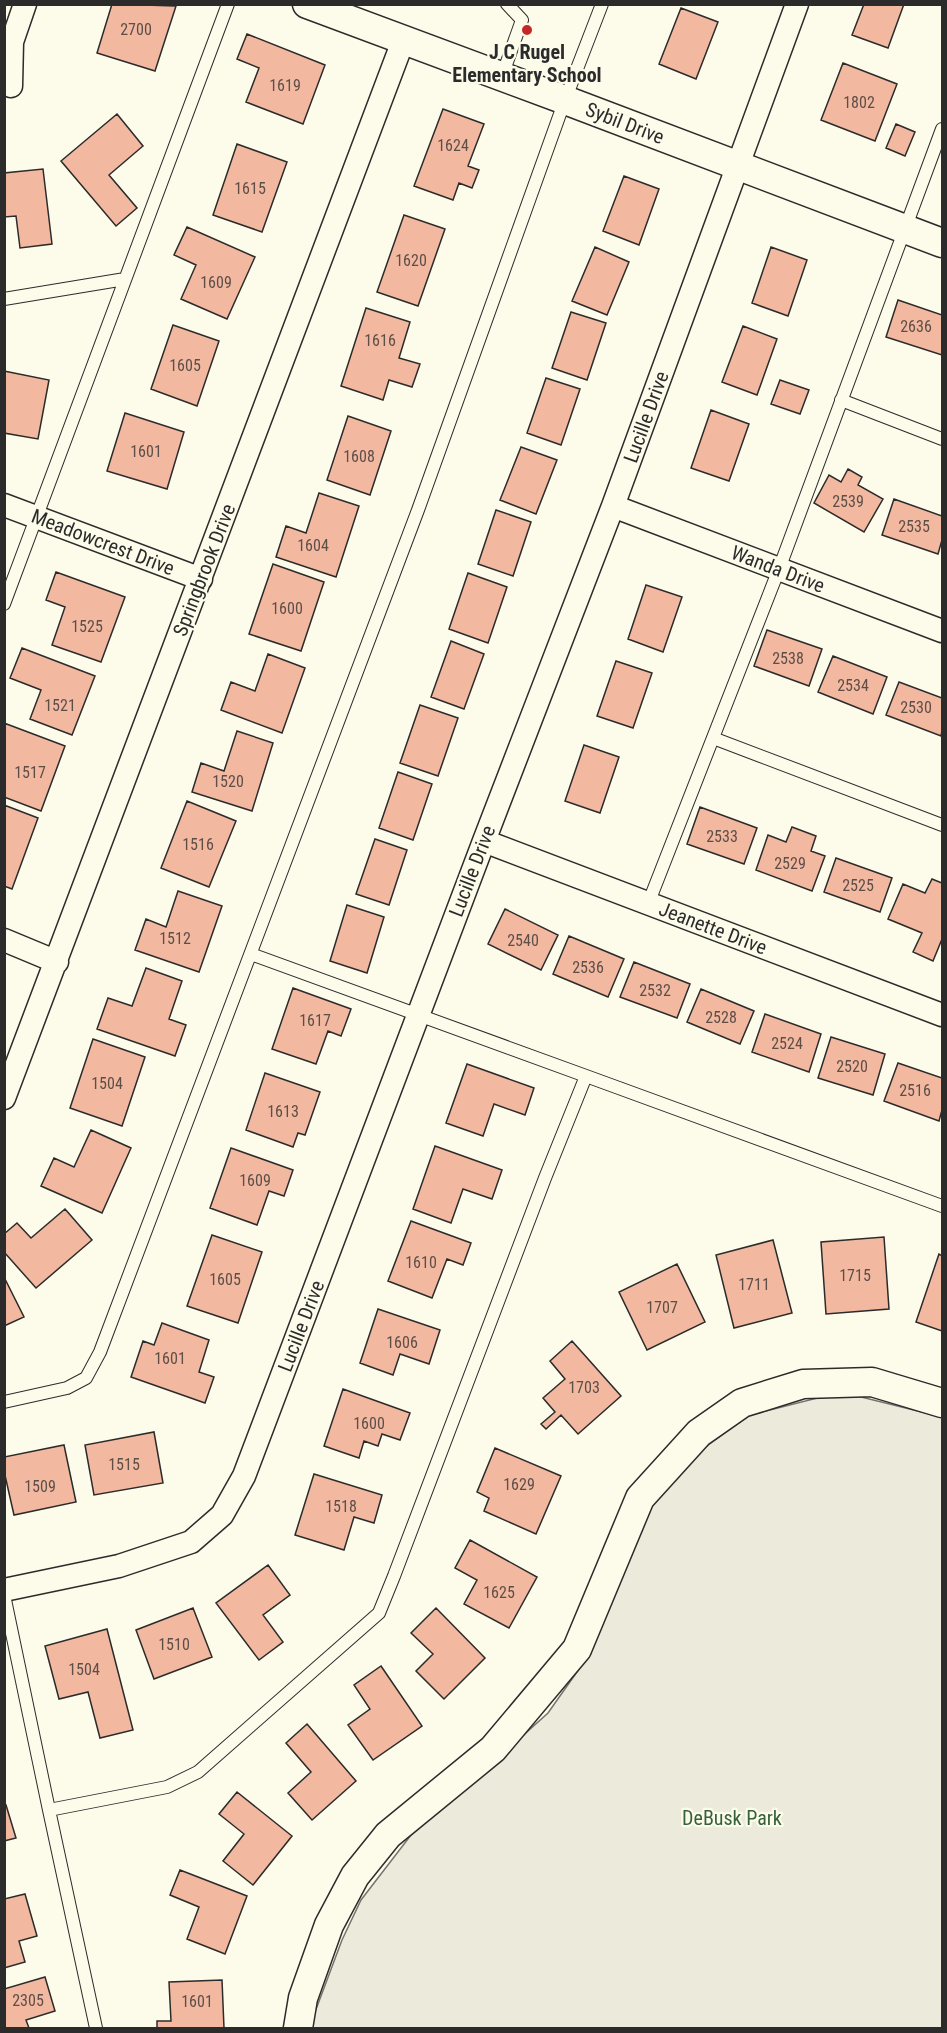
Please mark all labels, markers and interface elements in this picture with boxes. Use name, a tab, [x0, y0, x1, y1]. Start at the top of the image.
house number: 2700	[120, 20, 152, 39]
marker: J C Rugel Elementary School	[520, 23, 534, 37]
place label: J C Rugel Elementary School	[452, 40, 602, 87]
house number: 1619	[269, 76, 301, 95]
house number: 1802	[843, 93, 875, 112]
street label: Sybil Drive	[582, 97, 668, 149]
house number: 1624	[437, 136, 469, 155]
house number: 1615	[234, 179, 266, 198]
house number: 1620	[395, 251, 427, 270]
house number: 1609	[200, 273, 232, 292]
house number: 2636	[900, 317, 932, 336]
house number: 1616	[364, 331, 396, 350]
house number: 1605	[169, 356, 201, 375]
street label: Lucille Drive	[618, 368, 674, 466]
house number: 1601	[130, 442, 162, 461]
house number: 1608	[343, 447, 375, 466]
house number: 2539	[832, 492, 864, 511]
street label: Springbrook Drive	[168, 500, 240, 640]
street label: Meadowcrest Drive	[28, 504, 178, 580]
house number: 2535	[898, 517, 930, 536]
house number: 1604	[297, 536, 329, 555]
street label: Wanda Drive	[728, 540, 828, 598]
house number: 1600	[271, 599, 303, 618]
house number: 1525	[71, 617, 103, 636]
house number: 2538	[772, 649, 804, 668]
house number: 2534	[837, 676, 869, 695]
house number: 1521	[44, 696, 76, 715]
house number: 2530	[900, 698, 932, 717]
house number: 1517	[14, 763, 46, 782]
house number: 1520	[212, 772, 244, 791]
street label: Lucille Drive	[444, 822, 500, 920]
house number: 2533	[706, 827, 738, 846]
house number: 1516	[182, 835, 214, 854]
house number: 2529	[774, 854, 806, 873]
house number: 2525	[842, 876, 874, 895]
street label: Jeanette Drive	[656, 896, 770, 960]
house number: 1512	[159, 929, 191, 948]
house number: 2540	[507, 931, 539, 950]
house number: 2536	[572, 958, 604, 977]
house number: 2532	[639, 981, 671, 1000]
house number: 2528	[705, 1008, 737, 1027]
house number: 1617	[299, 1011, 331, 1030]
house number: 2524	[771, 1034, 803, 1053]
house number: 2520	[836, 1057, 868, 1076]
house number: 1504	[91, 1074, 123, 1093]
house number: 2516	[899, 1081, 931, 1100]
house number: 1613	[267, 1102, 299, 1121]
house number: 1609	[239, 1171, 271, 1190]
house number: 1610	[405, 1253, 437, 1272]
house number: 1715	[839, 1266, 871, 1285]
house number: 1605	[209, 1270, 241, 1289]
house number: 1711	[738, 1275, 770, 1294]
street label: Lucille Drive	[273, 1277, 329, 1375]
house number: 1707	[646, 1298, 678, 1317]
house number: 1606	[386, 1333, 418, 1352]
house number: 1601	[154, 1349, 186, 1368]
house number: 1703	[568, 1378, 600, 1397]
house number: 1600	[353, 1414, 385, 1433]
house number: 1515	[108, 1455, 140, 1474]
house number: 1629	[503, 1475, 535, 1494]
house number: 1509	[24, 1477, 56, 1496]
house number: 1518	[325, 1497, 357, 1516]
house number: 1625	[483, 1583, 515, 1602]
house number: 1510	[158, 1635, 190, 1654]
house number: 1504	[68, 1660, 100, 1679]
park label: DeBusk Park	[682, 1806, 782, 1830]
house number: 2305	[12, 1991, 44, 2010]
house number: 1601	[181, 1992, 213, 2011]

